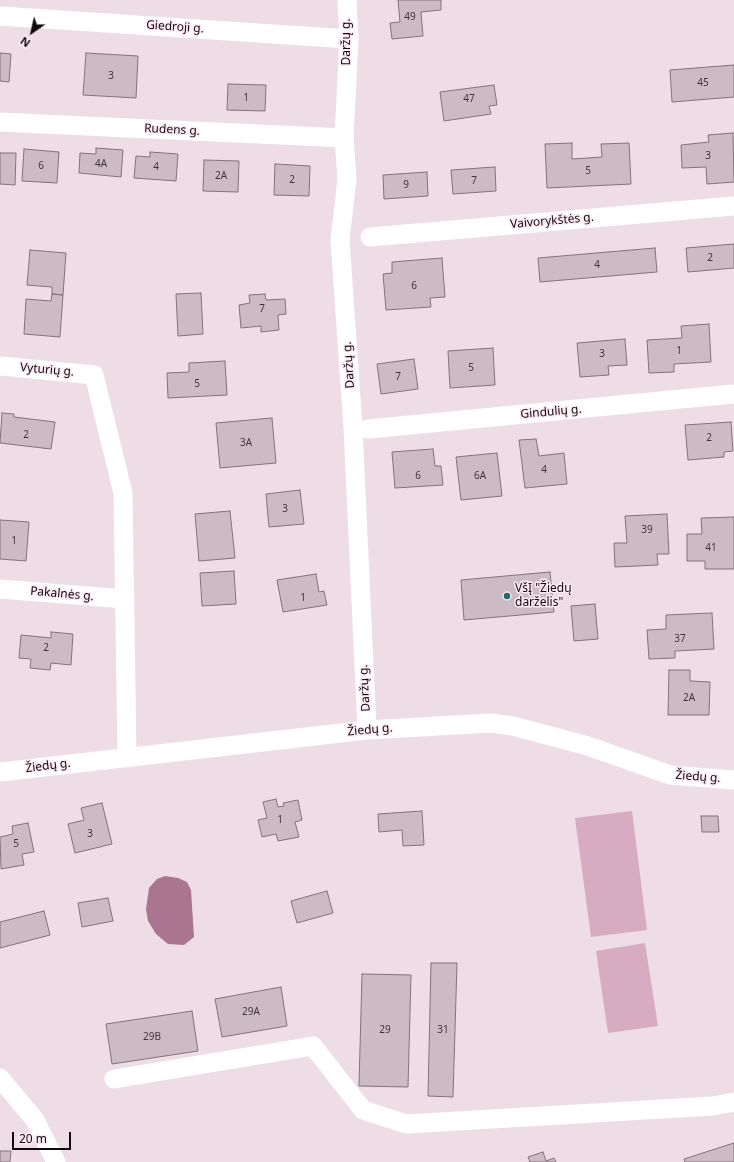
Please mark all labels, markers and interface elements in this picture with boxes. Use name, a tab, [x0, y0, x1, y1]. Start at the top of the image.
house number: 49	[404, 11, 416, 23]
north arrow	[12, 12, 52, 52]
street label: Giedroji g.	[146, 18, 204, 36]
street label: Daržų g.	[340, 18, 354, 66]
text: N	[17, 34, 33, 51]
house number: 3	[108, 70, 114, 82]
house number: 45	[697, 77, 709, 89]
house number: 1	[243, 92, 249, 104]
house number: 47	[463, 93, 475, 105]
street label: Rudens g.	[144, 121, 200, 139]
house number: 3	[705, 150, 711, 162]
house number: 4A	[95, 158, 107, 170]
house number: 6	[38, 160, 44, 172]
house number: 4	[153, 161, 159, 173]
house number: 5	[585, 165, 591, 177]
house number: 2A	[215, 170, 227, 182]
house number: 2	[289, 174, 295, 186]
house number: 7	[471, 175, 477, 187]
house number: 9	[403, 179, 409, 191]
street label: Vaivorykštės g.	[510, 210, 594, 232]
house number: 2	[707, 252, 713, 264]
house number: 4	[594, 259, 600, 271]
house number: 6	[411, 280, 417, 292]
house number: 7	[259, 303, 265, 315]
street label: Daržų g.	[340, 341, 358, 389]
house number: 1	[676, 345, 682, 357]
house number: 3	[599, 348, 605, 360]
street label: Vyturių g.	[19, 360, 75, 380]
house number: 5	[468, 362, 474, 374]
house number: 7	[395, 371, 401, 383]
house number: 5	[194, 378, 200, 390]
street label: Gindulių g.	[520, 402, 582, 422]
house number: 2	[23, 429, 29, 441]
house number: 2	[706, 432, 712, 444]
house number: 3A	[240, 437, 252, 449]
house number: 4	[541, 464, 547, 476]
house number: 6	[415, 470, 421, 482]
house number: 6A	[474, 470, 486, 482]
house number: 3	[282, 503, 288, 515]
house number: 39	[641, 524, 653, 536]
house number: 1	[11, 535, 17, 547]
house number: 41	[705, 542, 717, 554]
place label: VšĮ "Žiedų darželis"	[515, 582, 572, 610]
street label: Pakalnės g.	[30, 584, 94, 604]
marker: VšĮ "Žiedų darželis"	[502, 591, 512, 601]
house number: 1	[300, 592, 306, 604]
house number: 37	[674, 633, 686, 645]
house number: 2	[43, 642, 49, 654]
street label: Daržų g.	[357, 664, 373, 712]
house number: 2A	[683, 692, 695, 704]
street label: Žiedų g.	[347, 721, 393, 739]
street label: Žiedų g.	[25, 756, 71, 776]
street label: Žiedų g.	[675, 768, 721, 786]
house number: 1	[277, 814, 283, 826]
house number: 3	[87, 828, 93, 840]
house number: 5	[13, 838, 19, 850]
house number: 29A	[242, 1006, 260, 1018]
house number: 29	[379, 1024, 391, 1036]
house number: 31	[437, 1024, 449, 1036]
house number: 29B	[143, 1031, 161, 1043]
scale bar	[14, 1124, 73, 1150]
text: 20 m	[19, 1130, 47, 1147]

